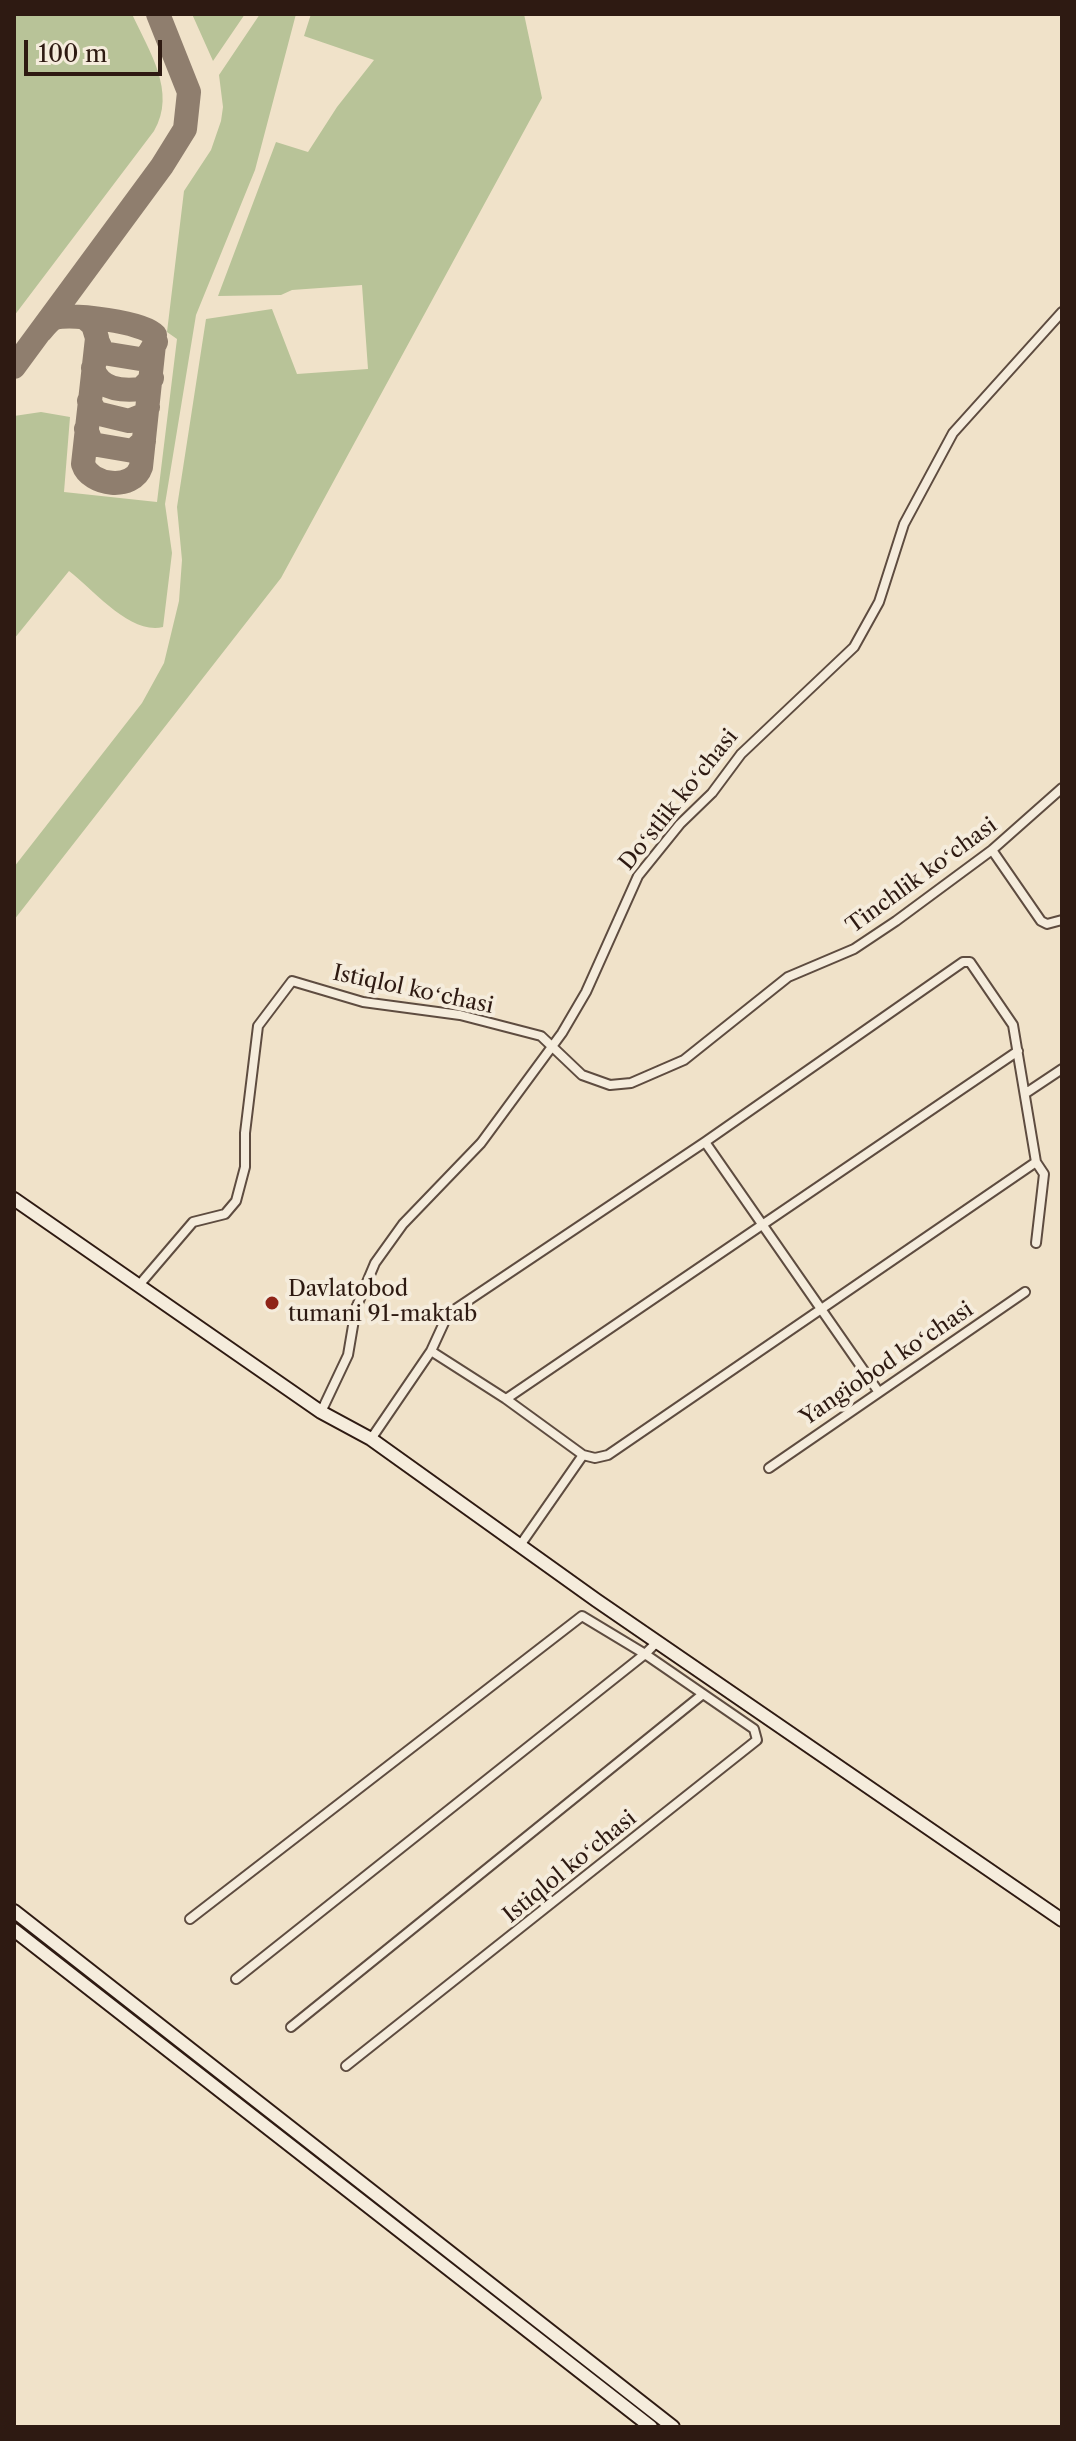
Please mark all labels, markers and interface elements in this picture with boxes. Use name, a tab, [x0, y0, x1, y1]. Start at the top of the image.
scale bar	[28, 24, 166, 74]
text: 100 m	[38, 39, 107, 68]
street label: Doʻstlik koʻchasi	[614, 724, 744, 876]
street label: Tinchlik koʻchasi	[842, 813, 1002, 939]
street label: Istiqlol koʻchasi	[330, 960, 496, 1020]
place label: Davlatobod tumani 91-maktab	[288, 1277, 477, 1328]
marker: Davlatobod tumani 91-maktab	[263, 1294, 281, 1312]
street label: Yangiobod koʻchasi	[796, 1296, 978, 1432]
street label: Istiqlol koʻchasi	[498, 1805, 642, 1929]

